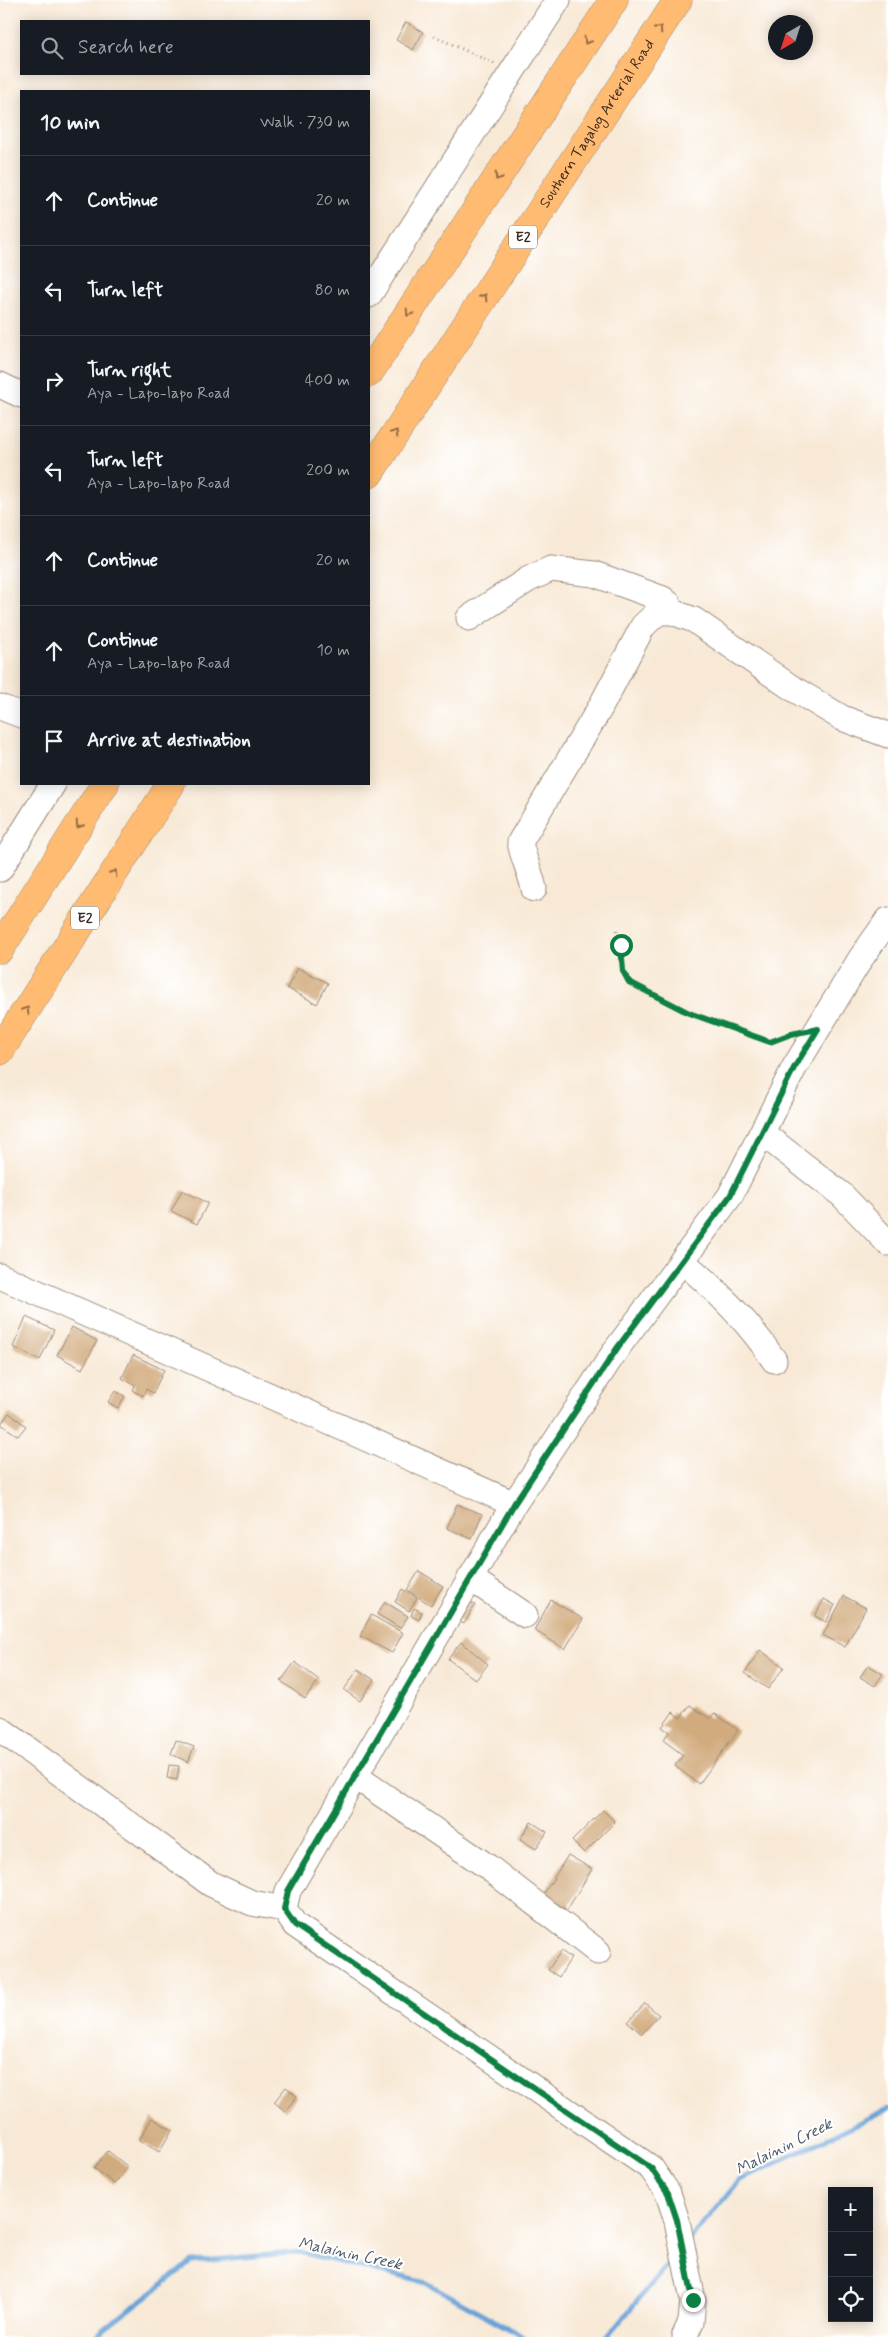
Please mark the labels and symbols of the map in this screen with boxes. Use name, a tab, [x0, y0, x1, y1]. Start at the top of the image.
north arrow	[768, 15, 813, 60]
one-way arrow	[653, 25, 662, 35]
one-way arrow	[584, 35, 593, 44]
street label: Southern Tagalog Arterial Road	[535, 36, 660, 212]
one-way arrow	[495, 171, 504, 180]
road number: E2	[509, 226, 537, 248]
one-way arrow	[478, 293, 487, 303]
one-way arrow	[405, 307, 415, 316]
one-way arrow	[389, 430, 399, 439]
one-way arrow	[76, 819, 85, 828]
one-way arrow	[107, 870, 117, 879]
road number: E2	[71, 906, 99, 930]
route start	[610, 934, 633, 957]
one-way arrow	[20, 1007, 30, 1016]
water label: Malainin Creek	[732, 2113, 837, 2180]
water label: Malainin Creek	[296, 2233, 405, 2275]
route end	[682, 2289, 705, 2312]

